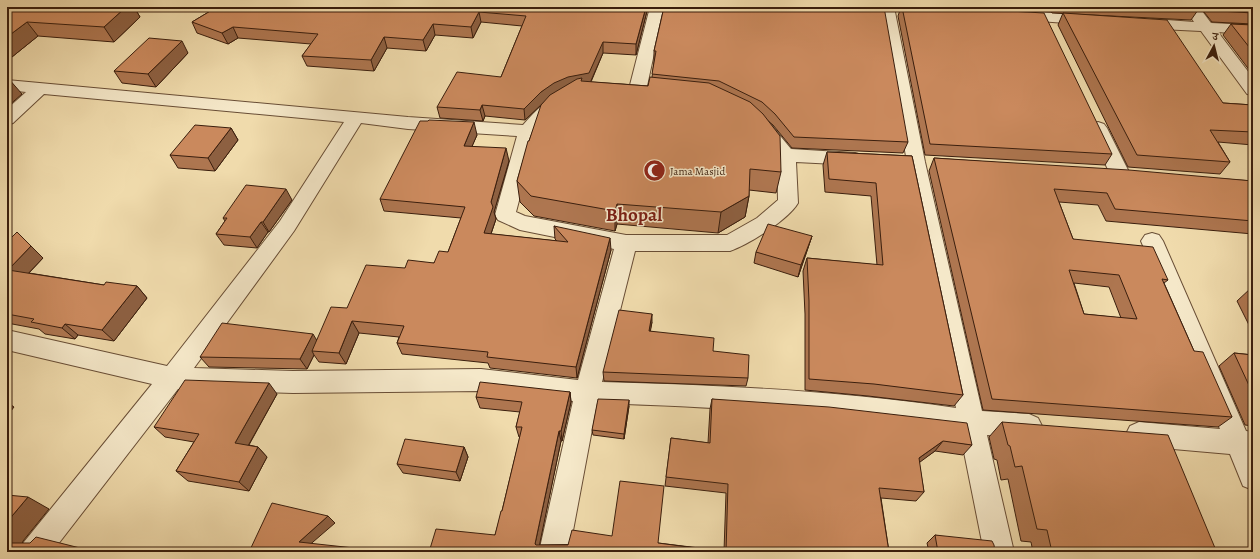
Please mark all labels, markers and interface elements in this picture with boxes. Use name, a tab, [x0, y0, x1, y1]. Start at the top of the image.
north arrow	[1194, 26, 1234, 66]
text: उ	[1210, 29, 1220, 45]
mosque icon: Jama Masjid	[641, 158, 667, 184]
place label: Jama Masjid	[670, 164, 725, 179]
district label: Bhopal	[606, 202, 662, 228]

